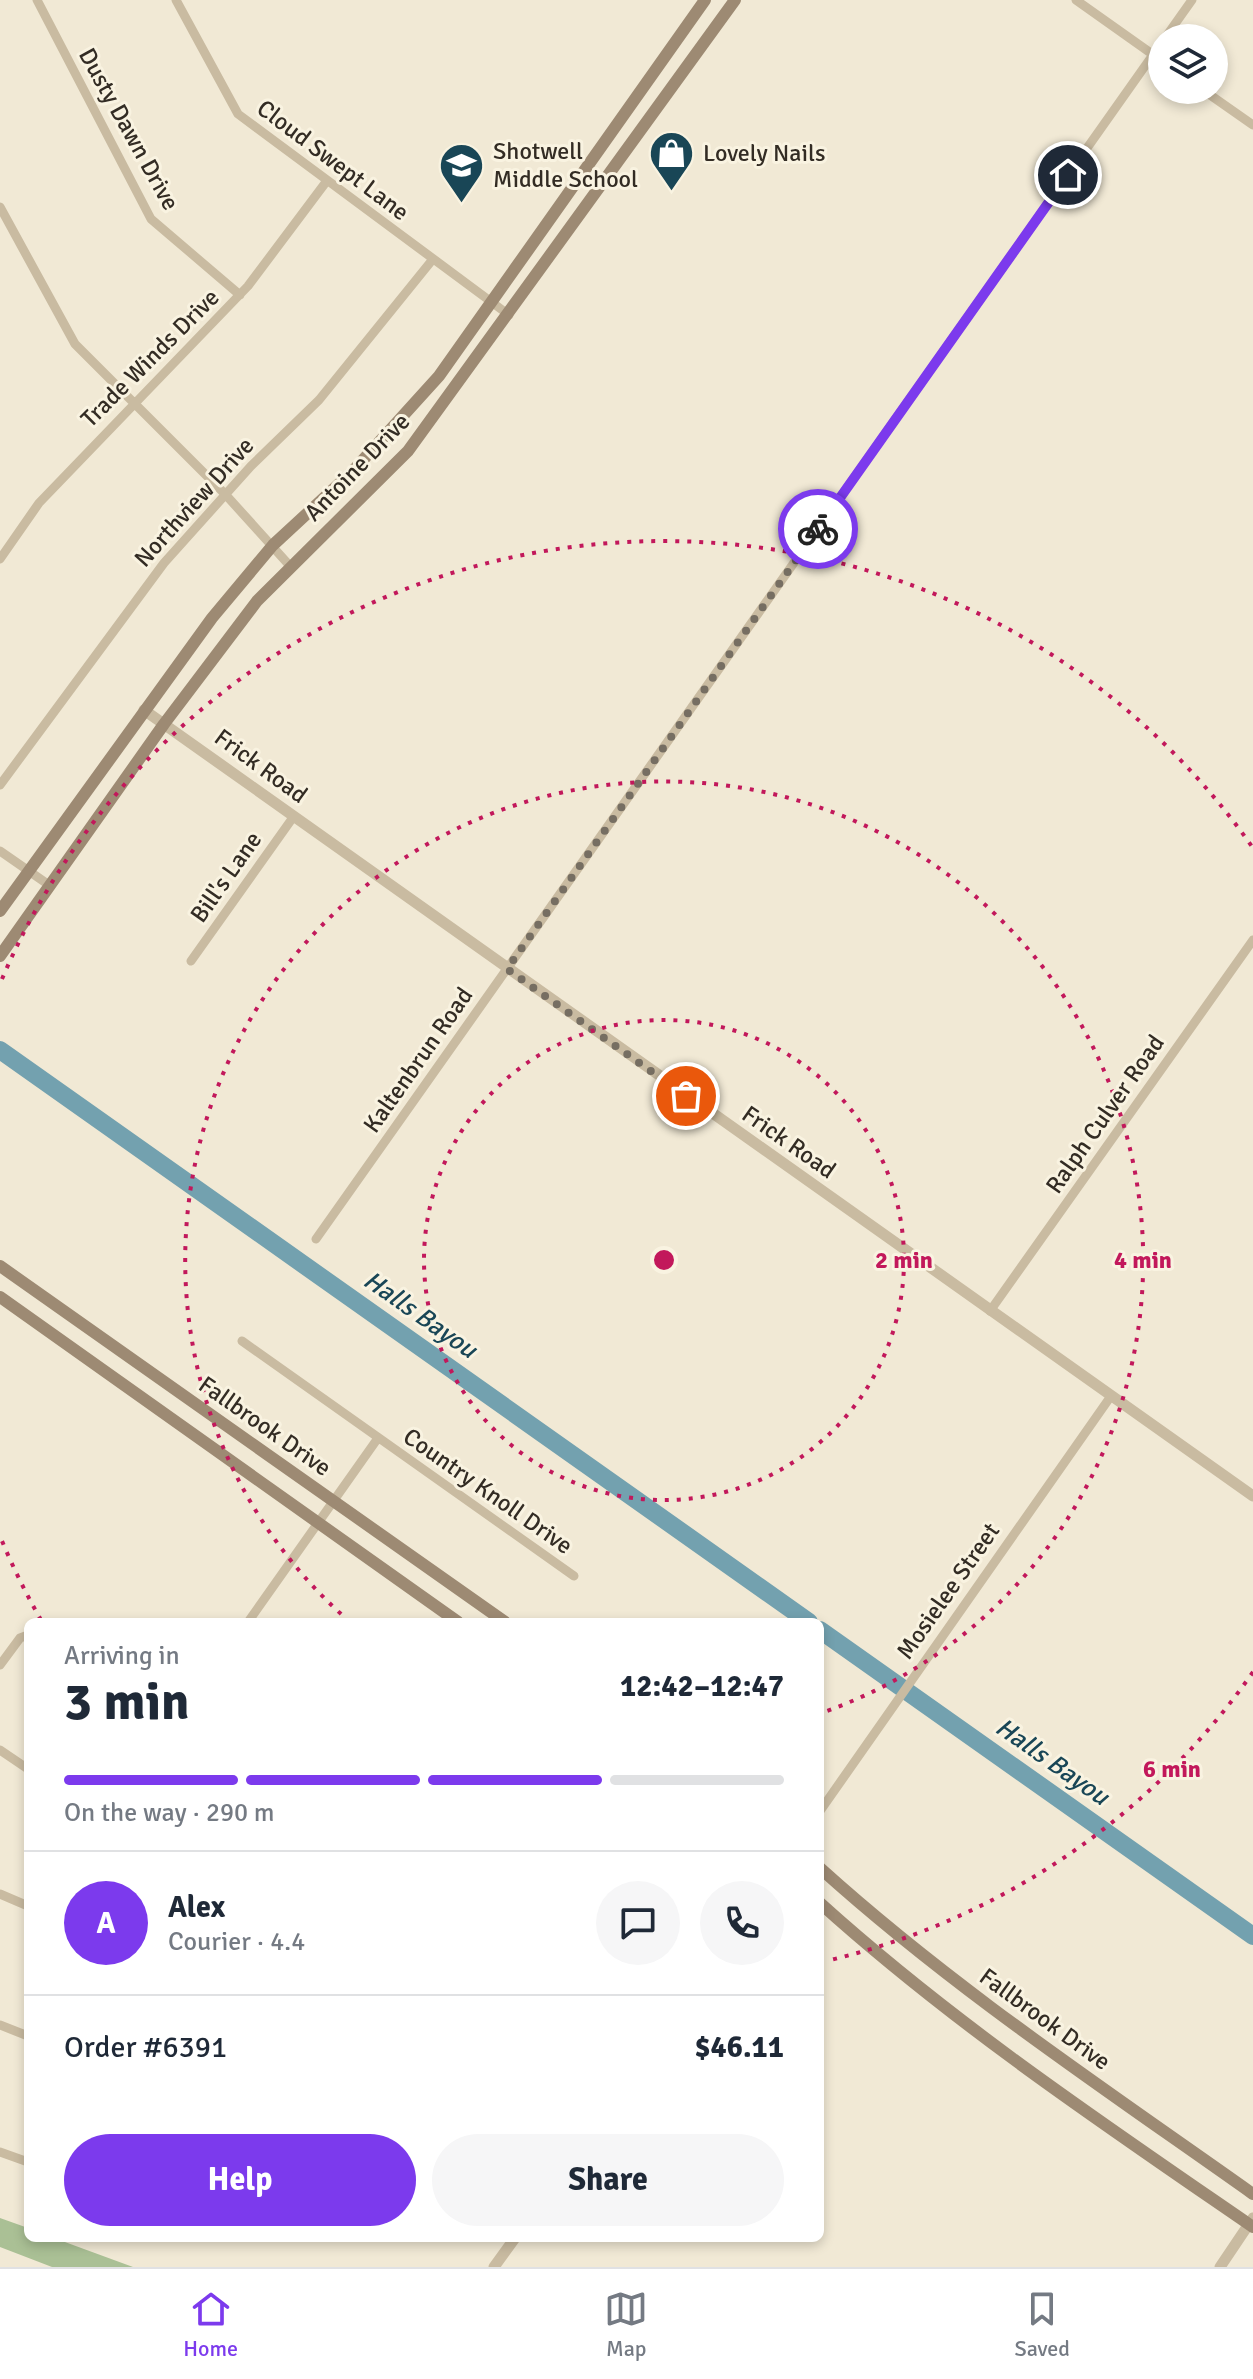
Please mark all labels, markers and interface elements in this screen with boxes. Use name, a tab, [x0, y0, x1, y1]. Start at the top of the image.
map controls	[1148, 24, 1228, 104]
button: layers	[1148, 24, 1228, 104]
street label: Dusty Dawn Drive	[72, 43, 186, 215]
street label: Cloud Swept Lane	[251, 93, 415, 227]
shop icon: Lovely Nails	[648, 129, 696, 192]
place label: Shotwell Middle School	[493, 136, 638, 194]
place label: Lovely Nails	[703, 138, 826, 168]
school or university icon: Shotwell Middle School	[438, 141, 486, 204]
pin	[1034, 141, 1102, 209]
icon: home	[1046, 153, 1090, 197]
street label: Trade Winds Drive	[74, 282, 226, 434]
street label: Antoine Drive	[298, 407, 416, 527]
street label: Northview Drive	[128, 431, 260, 573]
courier	[778, 489, 858, 569]
icon: bike	[796, 507, 840, 551]
street label: Frick Road	[209, 722, 313, 810]
street label: Bill's Lane	[184, 826, 268, 928]
street label: Kaltenbrun Road	[357, 981, 479, 1139]
street label: Ralph Culver Road	[1039, 1029, 1171, 1199]
pin	[652, 1062, 720, 1130]
icon: bag	[664, 1074, 708, 1118]
street label: Frick Road	[736, 1099, 842, 1185]
text: 2 min	[875, 1245, 933, 1275]
text: 4 min	[1114, 1245, 1172, 1275]
centre of rings	[650, 1246, 678, 1274]
water label: Halls Bayou	[357, 1264, 484, 1367]
street label: Fallbrook Drive	[193, 1369, 337, 1483]
street label: Country Knoll Drive	[397, 1421, 579, 1561]
street label: Mosielee Street	[890, 1517, 1006, 1665]
text: Arriving in	[64, 1640, 180, 1672]
text: 12:42–12:47	[620, 1668, 784, 1705]
text: 3 min	[64, 1670, 190, 1734]
water label: Halls Bayou	[989, 1711, 1116, 1814]
text: 6 min	[1143, 1754, 1201, 1784]
text: On the way · 290 m	[64, 1797, 274, 1829]
button: chat	[596, 1881, 680, 1965]
button: phone	[700, 1881, 784, 1965]
text: Alex	[168, 1889, 225, 1926]
text: A	[96, 1905, 116, 1942]
text: Courier · 4.4	[168, 1926, 305, 1958]
street label: Fallbrook Drive	[974, 1961, 1116, 2077]
text: Order #6391	[64, 2029, 227, 2066]
text: $46.11	[694, 2029, 784, 2066]
button: Help	[64, 2134, 416, 2226]
button: Share	[432, 2134, 784, 2226]
tab: Home	[183, 2287, 238, 2362]
tab: Map	[604, 2287, 648, 2362]
tab: Saved	[1014, 2287, 1070, 2362]

